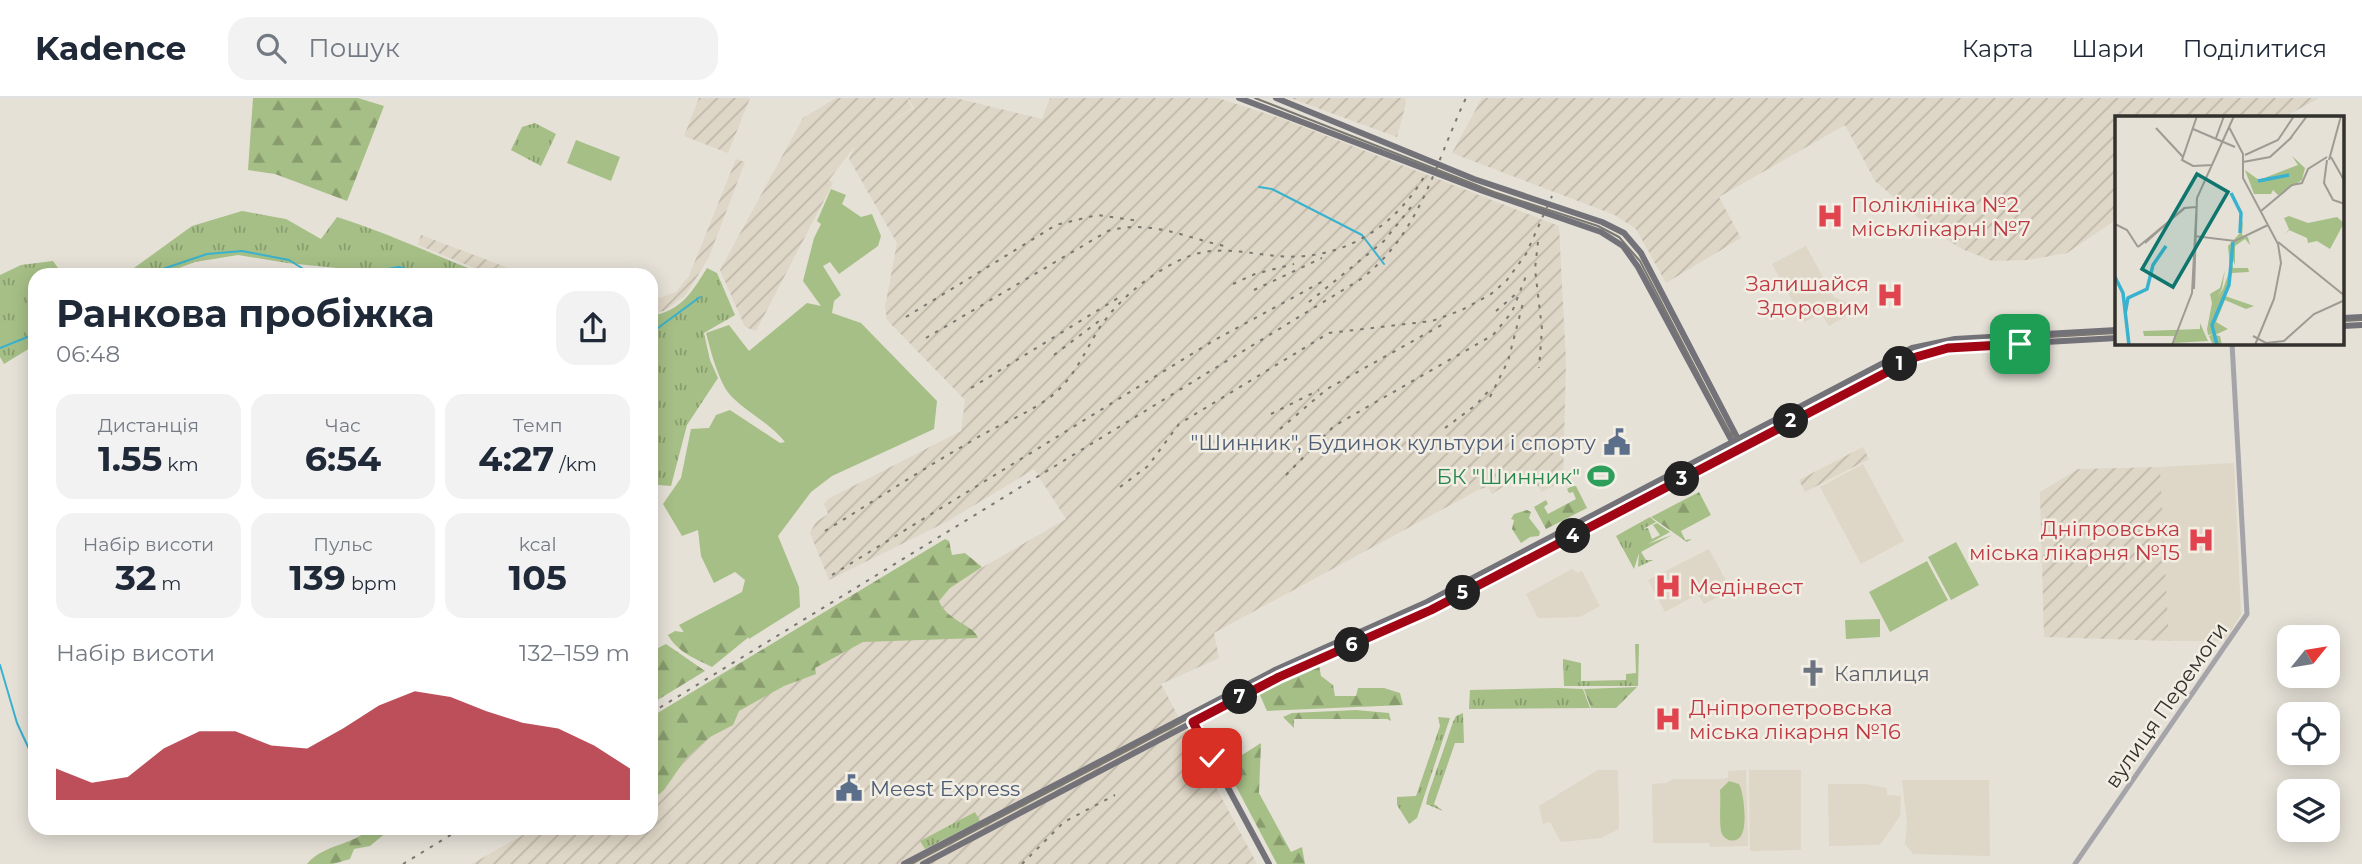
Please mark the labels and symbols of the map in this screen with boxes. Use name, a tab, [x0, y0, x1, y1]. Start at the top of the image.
inset map	[2115, 116, 2344, 345]
place label: Поліклініка №2 міськлікарні №7	[1851, 192, 2031, 241]
hospital icon: Поліклініка №2 міськлікарні №7	[1815, 201, 1845, 231]
place label: Залишайся Здоровим	[1746, 271, 1869, 320]
hospital icon: Залишайся Здоровим	[1875, 280, 1905, 310]
pin	[1990, 314, 2050, 374]
pin: 1	[1882, 346, 1918, 382]
pin: 2	[1774, 404, 1809, 438]
public building icon: "Шинник", Будинок культури і спорту	[1602, 427, 1632, 457]
place label: "Шинник", Будинок культури і спорту	[1190, 430, 1596, 455]
sports icon: БК "Шинник"	[1586, 461, 1616, 491]
pin: 3	[1664, 462, 1700, 496]
place label: БК "Шинник"	[1436, 464, 1580, 489]
place label: Дніпровська міська лікарня №15	[1969, 516, 2180, 565]
pin: 4	[1556, 518, 1590, 554]
hospital icon: Дніпровська міська лікарня №15	[2186, 525, 2216, 555]
hospital icon: Медінвест	[1653, 571, 1683, 601]
place label: Медінвест	[1689, 574, 1803, 599]
pin: 5	[1446, 575, 1480, 610]
street label: вулиця Перемоги	[2099, 617, 2233, 793]
north arrow	[2277, 625, 2340, 688]
pin: 6	[1334, 628, 1370, 662]
church icon: Каплиця	[1798, 658, 1828, 688]
place label: Каплиця	[1834, 661, 1930, 686]
pin: 7	[1222, 680, 1258, 714]
place label: Дніпропетровська міська лікарня №16	[1689, 695, 1901, 744]
hospital icon: Дніпропетровська міська лікарня №16	[1653, 704, 1683, 734]
pin	[1182, 728, 1242, 788]
public building icon: Meest Express	[834, 773, 864, 803]
place label: Meest Express	[870, 776, 1020, 801]

